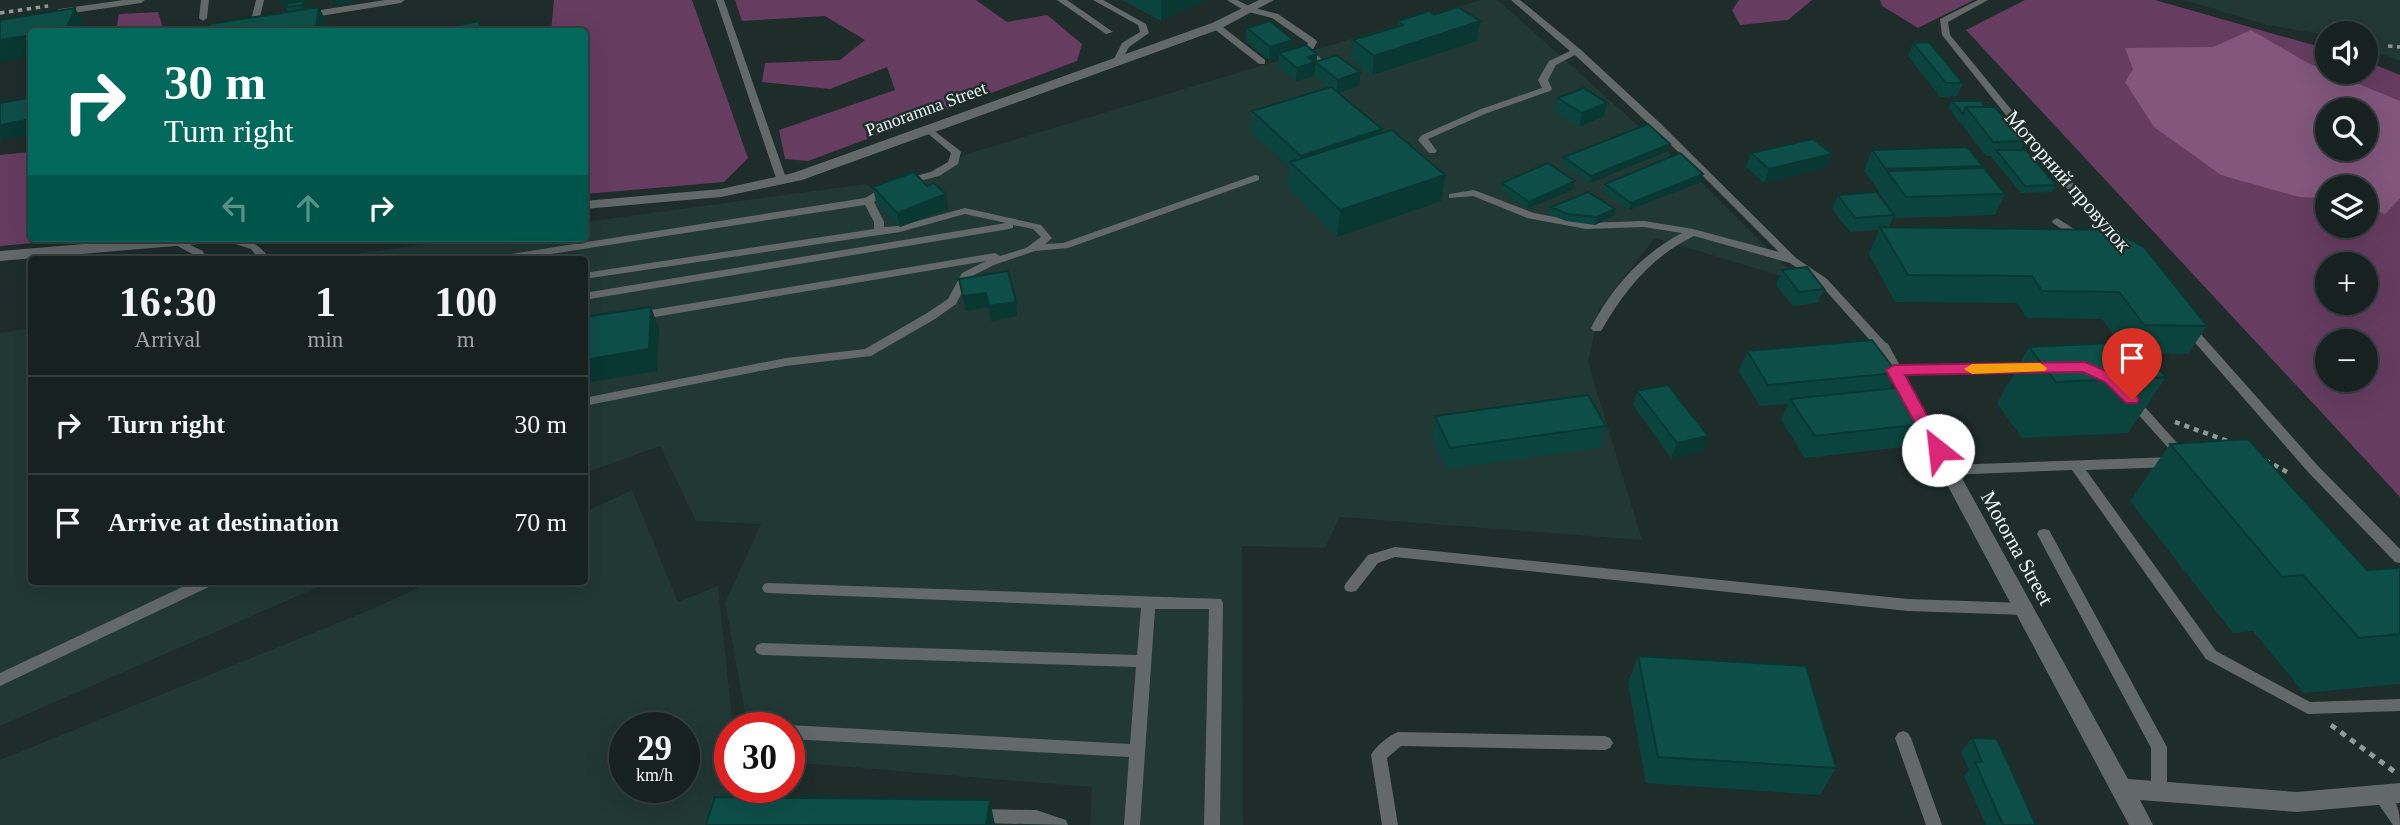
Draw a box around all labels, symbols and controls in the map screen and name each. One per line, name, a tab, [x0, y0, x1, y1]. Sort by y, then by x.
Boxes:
map controls	[2315, 21, 2378, 392]
button: sound	[2315, 21, 2378, 84]
text: 30 m	[164, 55, 266, 110]
icon: right	[49, 56, 140, 147]
street label: Panoramna Street	[863, 78, 989, 140]
button: search	[2315, 98, 2378, 161]
street label: Моторний провулок	[2000, 105, 2136, 257]
text: Turn right	[164, 113, 294, 149]
button: layers	[2315, 175, 2378, 238]
icon: left	[216, 189, 254, 227]
icon: ahead	[289, 189, 327, 227]
icon: right	[362, 189, 400, 227]
button: +	[2315, 252, 2378, 315]
text: 16:30	[119, 279, 217, 325]
text: 1	[315, 279, 336, 325]
text: 100	[434, 279, 497, 325]
text: Arrival	[135, 327, 201, 352]
text: min	[308, 327, 343, 352]
text: m	[457, 327, 475, 352]
pin	[2102, 328, 2162, 400]
button: −	[2315, 329, 2378, 392]
icon: arrive	[2113, 339, 2151, 377]
icon: right	[49, 406, 87, 444]
text: Turn right	[108, 410, 225, 439]
text: 30 m	[514, 410, 567, 439]
position arrow	[1901, 413, 1975, 487]
street label: Motorna Street	[1976, 487, 2058, 609]
icon: arrive	[49, 504, 87, 542]
text: Arrive at destination	[108, 508, 339, 537]
text: 70 m	[514, 508, 567, 537]
speed limit sign: 30	[714, 712, 805, 803]
text: 29	[637, 729, 672, 768]
text: km/h	[636, 765, 673, 785]

